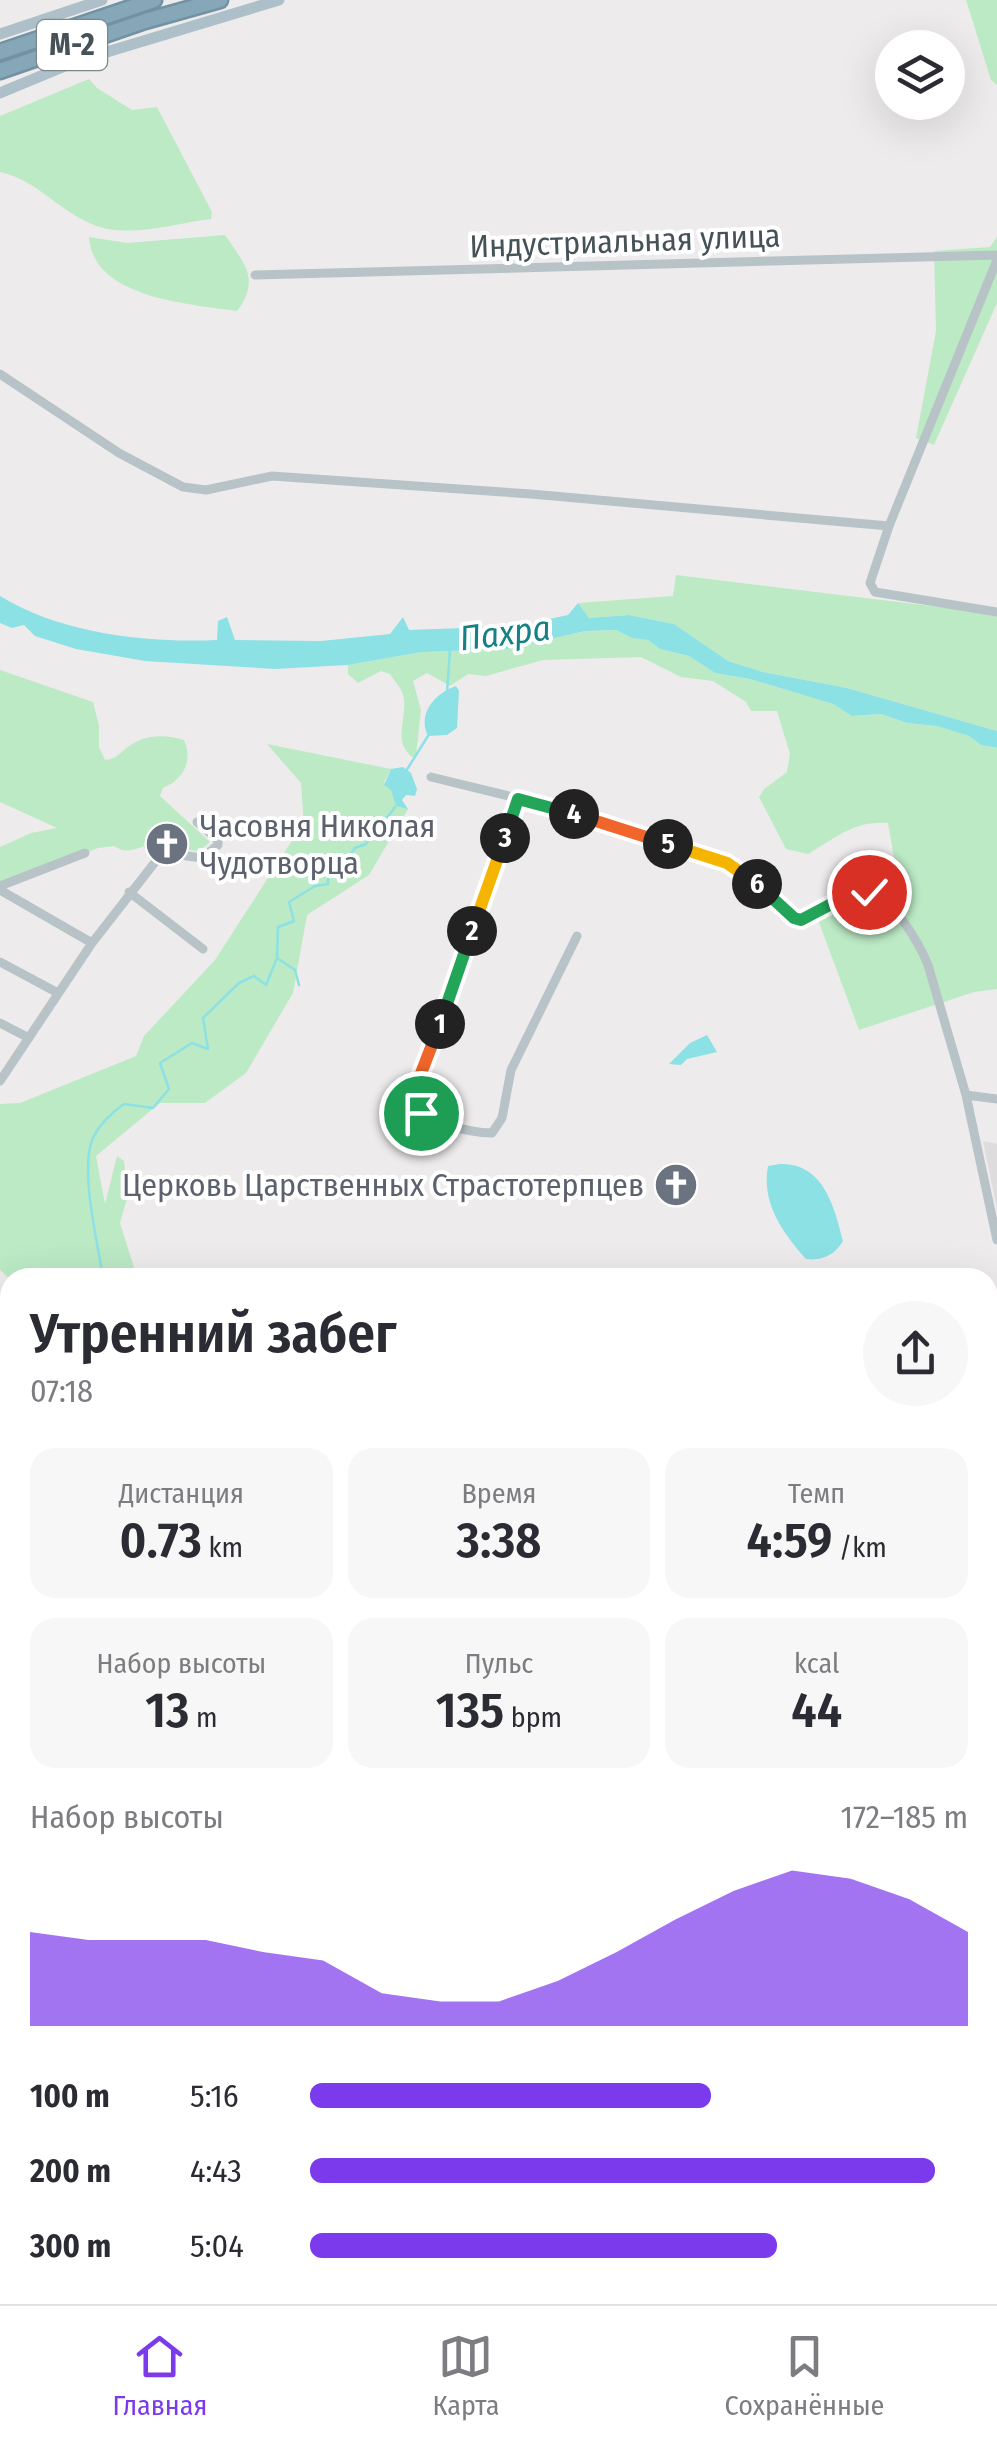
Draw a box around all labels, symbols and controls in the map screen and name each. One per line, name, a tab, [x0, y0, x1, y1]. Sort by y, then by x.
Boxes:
road number: М-2	[37, 20, 107, 70]
map controls	[875, 30, 965, 120]
button: layers	[875, 30, 965, 120]
street label: Индустриальная улица	[469, 217, 781, 265]
water label: Пахра	[457, 607, 553, 659]
pin: 4	[549, 789, 599, 839]
text: 4	[567, 797, 581, 830]
place label: Часовня Николая Чудотворца	[200, 807, 436, 882]
pin: 3	[480, 813, 530, 863]
pin: 5	[643, 819, 693, 869]
church icon: Часовня Николая Чудотворца	[144, 821, 190, 867]
text: 3	[498, 821, 512, 854]
text: 5	[661, 827, 675, 860]
pin	[827, 850, 912, 935]
pin: 6	[732, 859, 782, 909]
icon: check	[842, 865, 897, 920]
text: 6	[750, 867, 764, 900]
pin: 2	[447, 906, 497, 956]
text: 2	[466, 914, 478, 947]
pin: 1	[415, 999, 465, 1049]
text: 1	[434, 1007, 446, 1040]
pin	[379, 1071, 464, 1156]
icon: arrive	[394, 1086, 449, 1141]
church icon: Церковь Царственных Страстотерпцев	[653, 1162, 699, 1208]
place label: Церковь Царственных Страстотерпцев	[122, 1166, 644, 1204]
text: Утренний забег	[30, 1301, 396, 1367]
button: share	[863, 1301, 968, 1406]
text: 07:18	[30, 1372, 93, 1410]
text: Дистанция	[119, 1477, 244, 1510]
text: Время	[462, 1477, 536, 1510]
text: Темп	[788, 1477, 845, 1510]
text: 0.73	[119, 1510, 202, 1570]
text: 3:38	[457, 1510, 541, 1570]
text: 4:59	[747, 1510, 832, 1570]
text: km	[202, 1531, 243, 1564]
text: /km	[832, 1531, 887, 1564]
text: Набор высоты	[97, 1647, 266, 1680]
text: Пульс	[465, 1647, 533, 1680]
text: kcal	[794, 1647, 839, 1680]
text: 13	[145, 1680, 189, 1740]
text: 135	[436, 1680, 504, 1740]
text: 44	[791, 1680, 842, 1740]
text: m	[189, 1701, 217, 1734]
text: bpm	[504, 1701, 562, 1734]
text: Набор высоты	[30, 1798, 224, 1836]
text: 172–185 m	[841, 1798, 968, 1836]
text: 100 m	[30, 2077, 110, 2115]
text: 5:16	[190, 2077, 239, 2115]
text: 200 m	[30, 2152, 111, 2190]
text: 4:43	[190, 2152, 242, 2190]
text: 300 m	[30, 2227, 111, 2265]
text: 5:04	[190, 2227, 244, 2265]
tab: Главная	[113, 2329, 207, 2422]
tab: Карта	[433, 2329, 499, 2422]
tab: Сохранённые	[725, 2329, 884, 2422]

